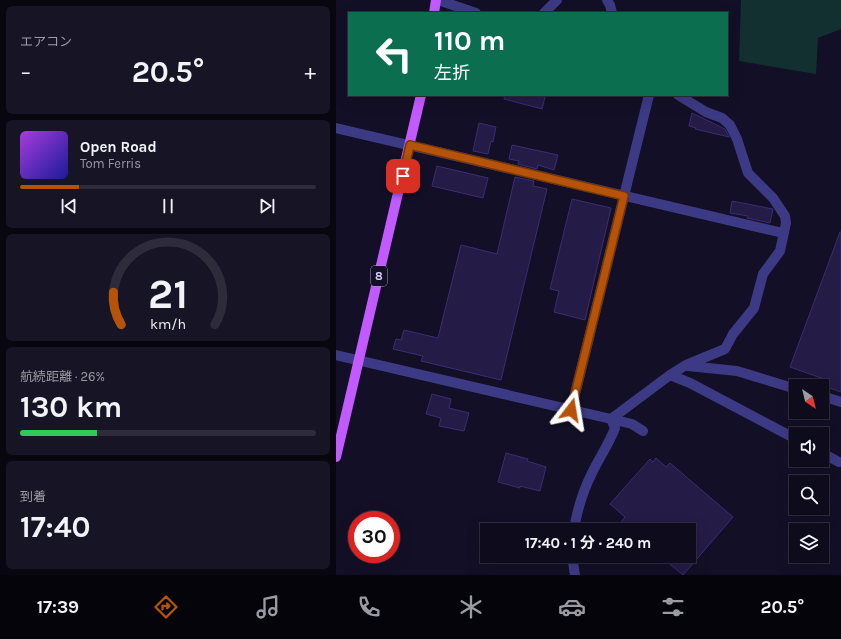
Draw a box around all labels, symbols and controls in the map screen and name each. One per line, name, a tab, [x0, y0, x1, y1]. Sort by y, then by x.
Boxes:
text: 110 m	[434, 24, 505, 57]
icon: left	[368, 28, 420, 80]
text: エアコン	[20, 34, 72, 49]
text: 20.5°	[132, 54, 204, 90]
text: −	[20, 59, 32, 85]
text: +	[304, 59, 316, 85]
text: 左折	[434, 62, 470, 84]
text: Open Road	[80, 138, 157, 156]
text: Tom Ferris	[80, 156, 141, 171]
pin	[386, 159, 420, 193]
icon: arrive	[392, 165, 414, 187]
icon: previous	[58, 195, 80, 217]
icon: pause	[157, 195, 179, 217]
icon: next	[256, 195, 278, 217]
road number: 8	[371, 266, 387, 286]
text: 21	[148, 270, 188, 318]
text: km/h	[150, 316, 186, 333]
text: 航続距離 · 26%	[20, 369, 105, 384]
north arrow	[789, 379, 829, 419]
map controls	[789, 379, 829, 563]
text: 130 km	[20, 389, 122, 425]
position arrow	[550, 389, 592, 431]
button: sound	[789, 427, 829, 467]
button: search	[789, 475, 829, 515]
text: 到着	[20, 489, 46, 504]
text: 17:40	[20, 509, 91, 545]
speed limit sign: 30	[348, 511, 400, 563]
button: layers	[789, 523, 829, 563]
text: 17:40 · 1 分 · 240 m	[525, 534, 651, 552]
icon: directions	[152, 593, 180, 621]
icon: music	[254, 593, 282, 621]
icon: phone	[355, 593, 383, 621]
icon: climate	[457, 593, 485, 621]
icon: car	[558, 593, 586, 621]
icon: filters	[659, 593, 687, 621]
text: 17:39	[37, 596, 79, 618]
text: 20.5°	[761, 596, 804, 618]

